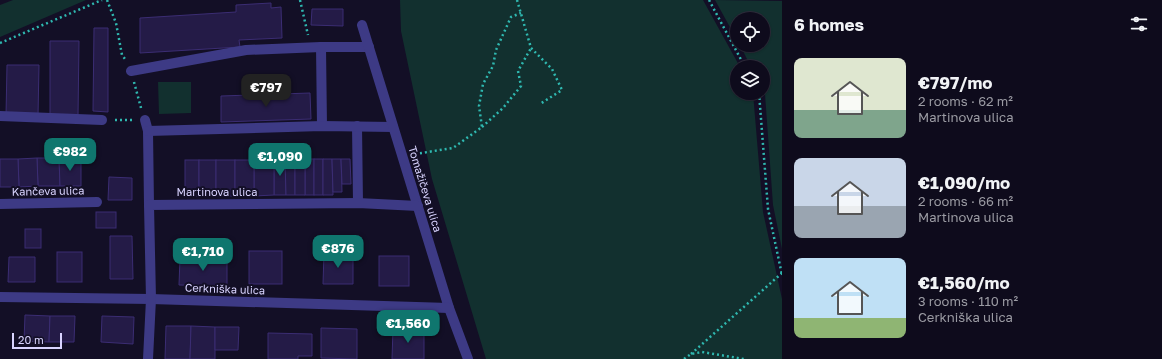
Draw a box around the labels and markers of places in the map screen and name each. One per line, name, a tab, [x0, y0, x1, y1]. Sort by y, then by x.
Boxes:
pin: €797	[242, 74, 290, 108]
pin: €982	[46, 138, 94, 172]
pin: €1,090	[247, 143, 313, 177]
pin: €876	[314, 235, 362, 269]
pin: €1,710	[170, 238, 236, 272]
pin: €1,560	[375, 310, 441, 344]

